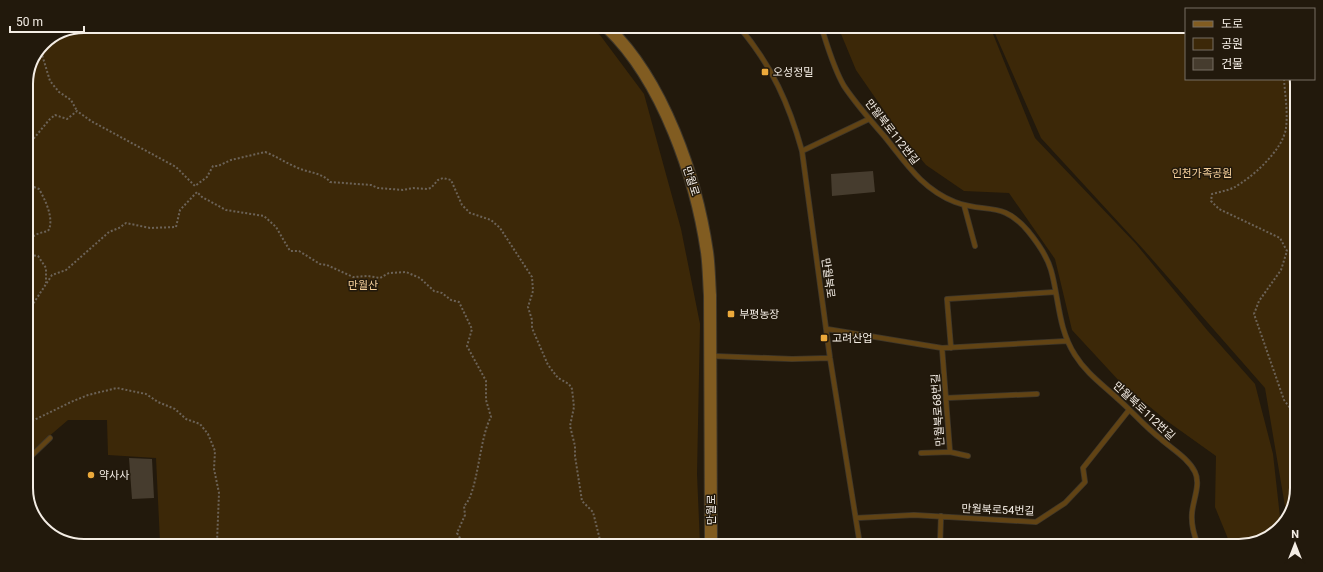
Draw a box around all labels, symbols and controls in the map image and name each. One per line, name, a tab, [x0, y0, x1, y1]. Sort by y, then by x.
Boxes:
scale bar	[10, 8, 84, 34]
legend	[1185, 8, 1315, 80]
text: 50 m	[16, 15, 43, 29]
text: 도로	[1221, 17, 1243, 31]
text: 공원	[1221, 37, 1243, 51]
text: 건물	[1221, 57, 1243, 71]
place label: 오성정밀	[773, 66, 813, 79]
marker: 오성정밀	[760, 67, 770, 77]
street label: 만월북로112번길	[862, 97, 922, 167]
street label: 만월로	[680, 165, 702, 197]
park label: 인천가족공원	[1172, 167, 1232, 180]
street label: 만월북로	[819, 257, 837, 299]
park label: 만월산	[348, 279, 378, 292]
place label: 부평농장	[739, 308, 779, 321]
marker: 부평농장	[726, 309, 736, 319]
place label: 고려산업	[832, 332, 872, 345]
marker: 고려산업	[819, 333, 829, 343]
street label: 만월북로68번길	[929, 373, 947, 447]
street label: 만월북로112번길	[1111, 379, 1177, 443]
place label: 약사사	[99, 469, 129, 482]
marker: 약사사	[86, 470, 96, 480]
street label: 만월로	[705, 495, 718, 525]
street label: 만월북로54번길	[961, 502, 1035, 518]
north arrow	[1275, 524, 1315, 564]
text: N	[1291, 528, 1299, 541]

